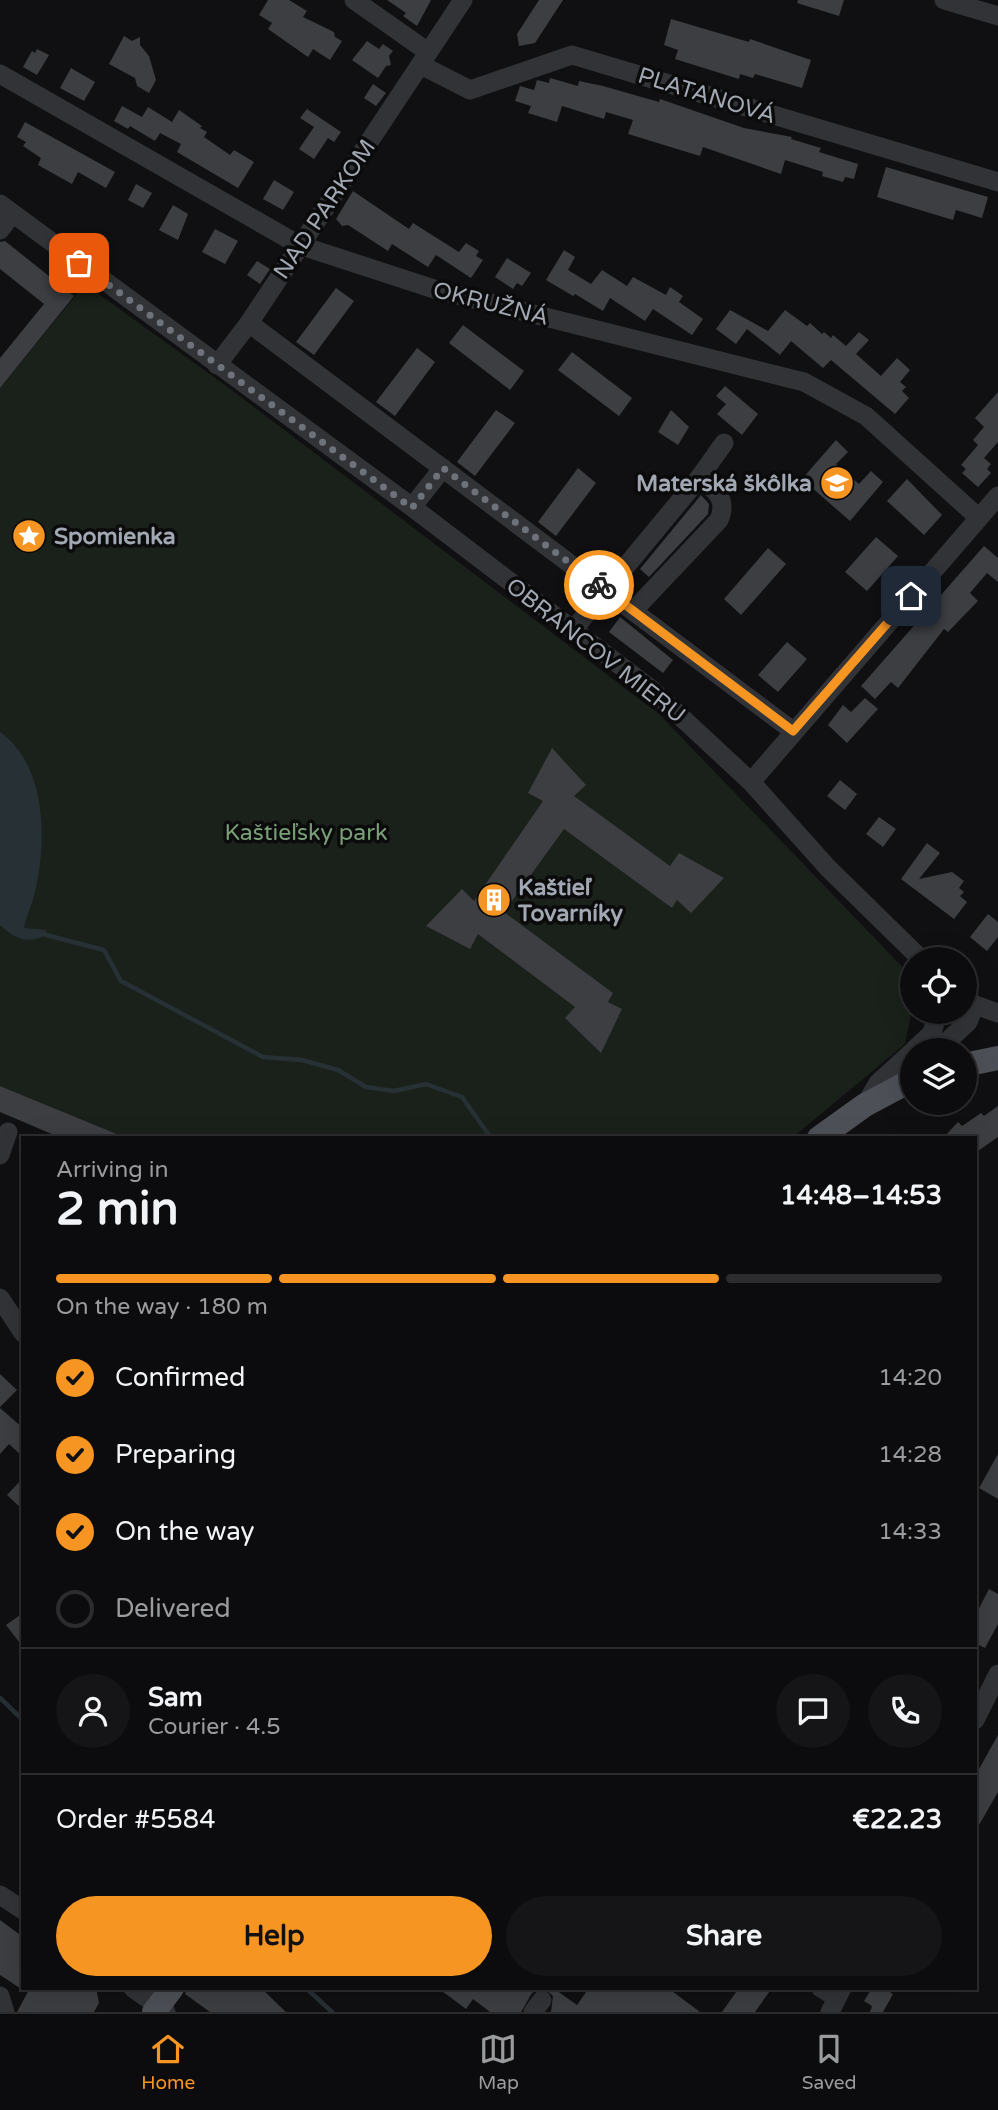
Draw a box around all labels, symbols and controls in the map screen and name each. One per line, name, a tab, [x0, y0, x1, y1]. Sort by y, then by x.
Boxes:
street label: PLATANOVÁ	[634, 62, 779, 130]
street label: NAD PARKOM	[268, 134, 382, 285]
pin	[49, 233, 109, 293]
icon: bag	[60, 244, 98, 282]
street label: OKRUŽNÁ	[430, 276, 551, 332]
school or university icon: Materská škôlka	[818, 464, 856, 502]
place label: Materská škôlka	[636, 470, 812, 498]
place icon: Spomienka	[10, 517, 48, 555]
place label: Spomienka	[54, 523, 176, 551]
courier	[564, 550, 634, 620]
icon: bike	[580, 566, 618, 604]
pin	[881, 566, 941, 626]
street label: OBRANCOV MIERU	[500, 572, 691, 729]
icon: home	[892, 577, 930, 615]
park label: Kaštieľsky park	[224, 819, 388, 847]
place label: Kaštieľ Tovarníky	[517, 874, 623, 928]
building icon: Kaštieľ Tovarníky	[475, 881, 513, 919]
map controls	[900, 947, 977, 1115]
button: locate	[900, 947, 977, 1024]
button: layers	[900, 1038, 977, 1115]
text: Arriving in	[56, 1156, 169, 1184]
text: 14:48–14:53	[780, 1180, 942, 1211]
text: 2 min	[56, 1182, 179, 1237]
text: On the way · 180 m	[56, 1293, 268, 1321]
icon: check	[56, 1359, 94, 1397]
text: Confirmed	[115, 1362, 245, 1393]
text: 14:20	[878, 1364, 942, 1392]
icon: check	[56, 1436, 94, 1474]
text: Preparing	[115, 1439, 236, 1470]
text: 14:28	[878, 1441, 942, 1469]
icon: check	[56, 1513, 94, 1551]
text: On the way	[115, 1516, 255, 1547]
text: 14:33	[878, 1518, 942, 1546]
text: Delivered	[115, 1593, 231, 1624]
button: person	[56, 1674, 130, 1748]
button: chat	[776, 1674, 850, 1748]
button: phone	[868, 1674, 942, 1748]
text: Sam	[148, 1682, 203, 1713]
text: Courier · 4.5	[148, 1713, 281, 1741]
text: Order #5584	[56, 1804, 216, 1835]
text: €22.23	[852, 1804, 942, 1835]
button: Help	[56, 1896, 492, 1976]
button: Share	[506, 1896, 942, 1976]
tab: Home	[141, 2030, 195, 2094]
tab: Map	[478, 2030, 519, 2094]
tab: Saved	[802, 2030, 857, 2094]

